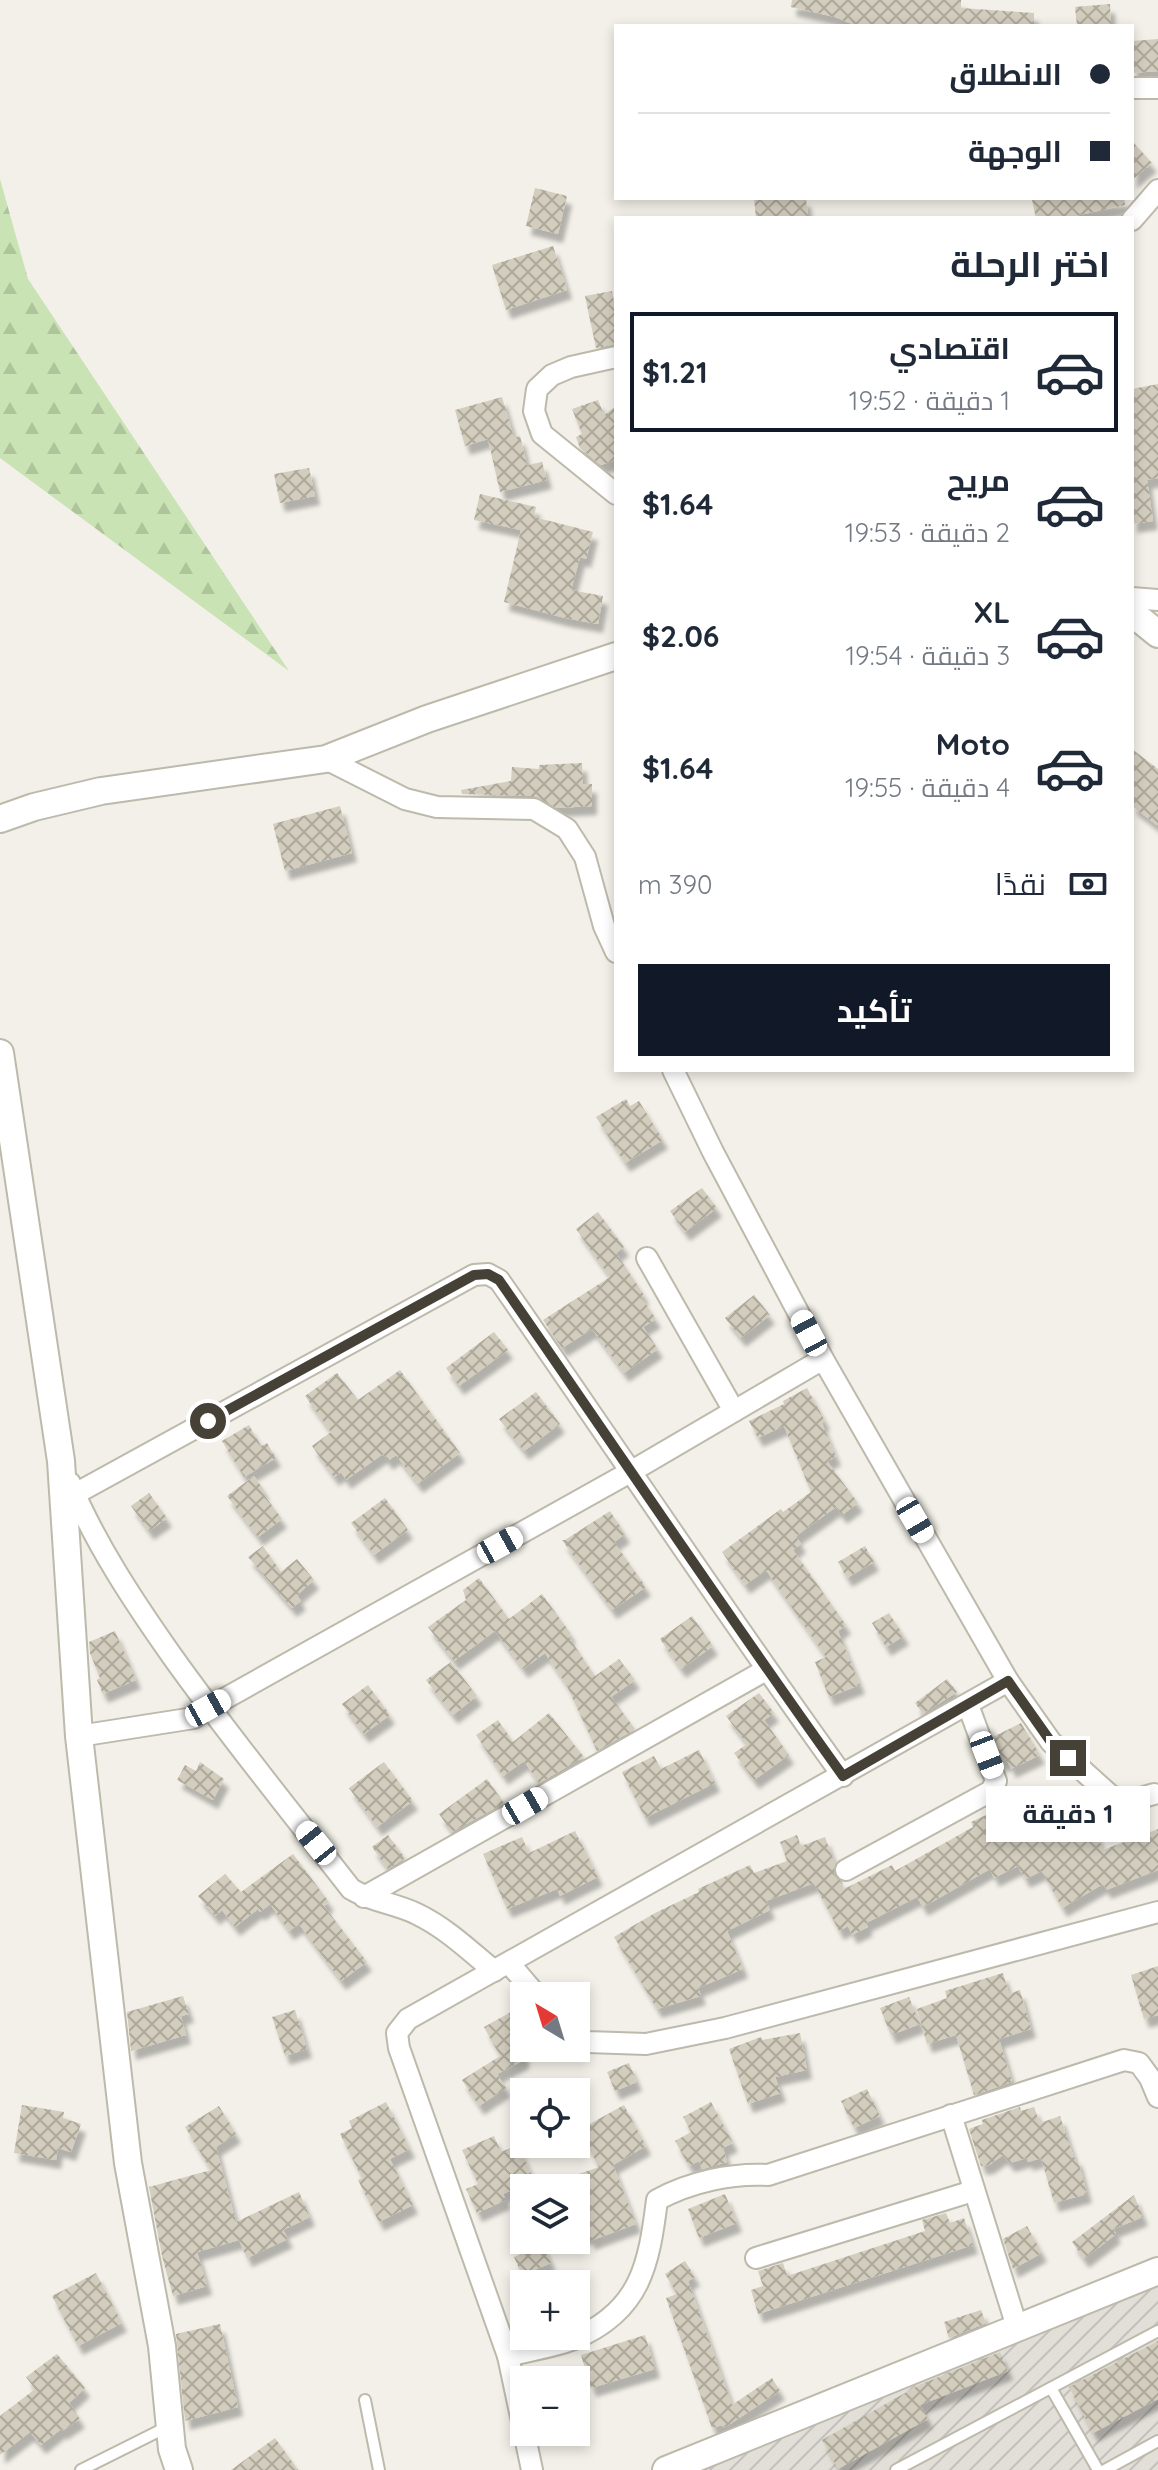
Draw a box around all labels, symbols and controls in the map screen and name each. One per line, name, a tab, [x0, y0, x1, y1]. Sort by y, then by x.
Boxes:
text: الانطلاق	[949, 55, 1062, 93]
text: الوجهة	[968, 132, 1062, 170]
text: اختر الرحلة	[950, 241, 1110, 286]
text: اقتصادي	[889, 329, 1010, 367]
icon: car	[1034, 336, 1106, 408]
text: $1.21	[642, 353, 708, 391]
text: 1 دقيقة · 19:52	[849, 384, 1010, 417]
text: مريح	[947, 461, 1010, 499]
icon: car	[1034, 468, 1106, 540]
text: $1.64	[642, 485, 713, 523]
text: 2 دقيقة · 19:53	[845, 516, 1010, 549]
text: XL	[973, 593, 1010, 631]
icon: car	[1034, 600, 1106, 672]
text: $2.06	[642, 617, 719, 655]
text: 3 دقيقة · 19:54	[846, 639, 1010, 672]
text: Moto	[936, 725, 1010, 763]
icon: car	[1034, 732, 1106, 804]
text: $1.64	[642, 749, 713, 787]
text: 4 دقيقة · 19:55	[845, 771, 1010, 804]
icon: cash	[1066, 862, 1110, 906]
text: نقدًا	[995, 865, 1046, 903]
text: 390 m	[638, 868, 712, 901]
button: تأكيد	[638, 964, 1110, 1056]
car	[787, 1306, 831, 1360]
route start	[190, 1403, 226, 1439]
car	[893, 1493, 937, 1547]
car	[473, 1523, 527, 1567]
car	[181, 1686, 235, 1730]
car	[967, 1728, 1007, 1782]
route end	[1050, 1740, 1086, 1776]
car	[498, 1784, 552, 1828]
callout: 1 دقيقة	[986, 1786, 1150, 1842]
text: 1 دقيقة	[1023, 1797, 1113, 1830]
car	[292, 1817, 340, 1869]
north arrow	[510, 1982, 590, 2062]
map controls	[510, 1982, 590, 2446]
button: locate	[510, 2078, 590, 2158]
button: layers	[510, 2174, 590, 2254]
button: +	[510, 2270, 590, 2350]
button: −	[510, 2366, 590, 2446]

